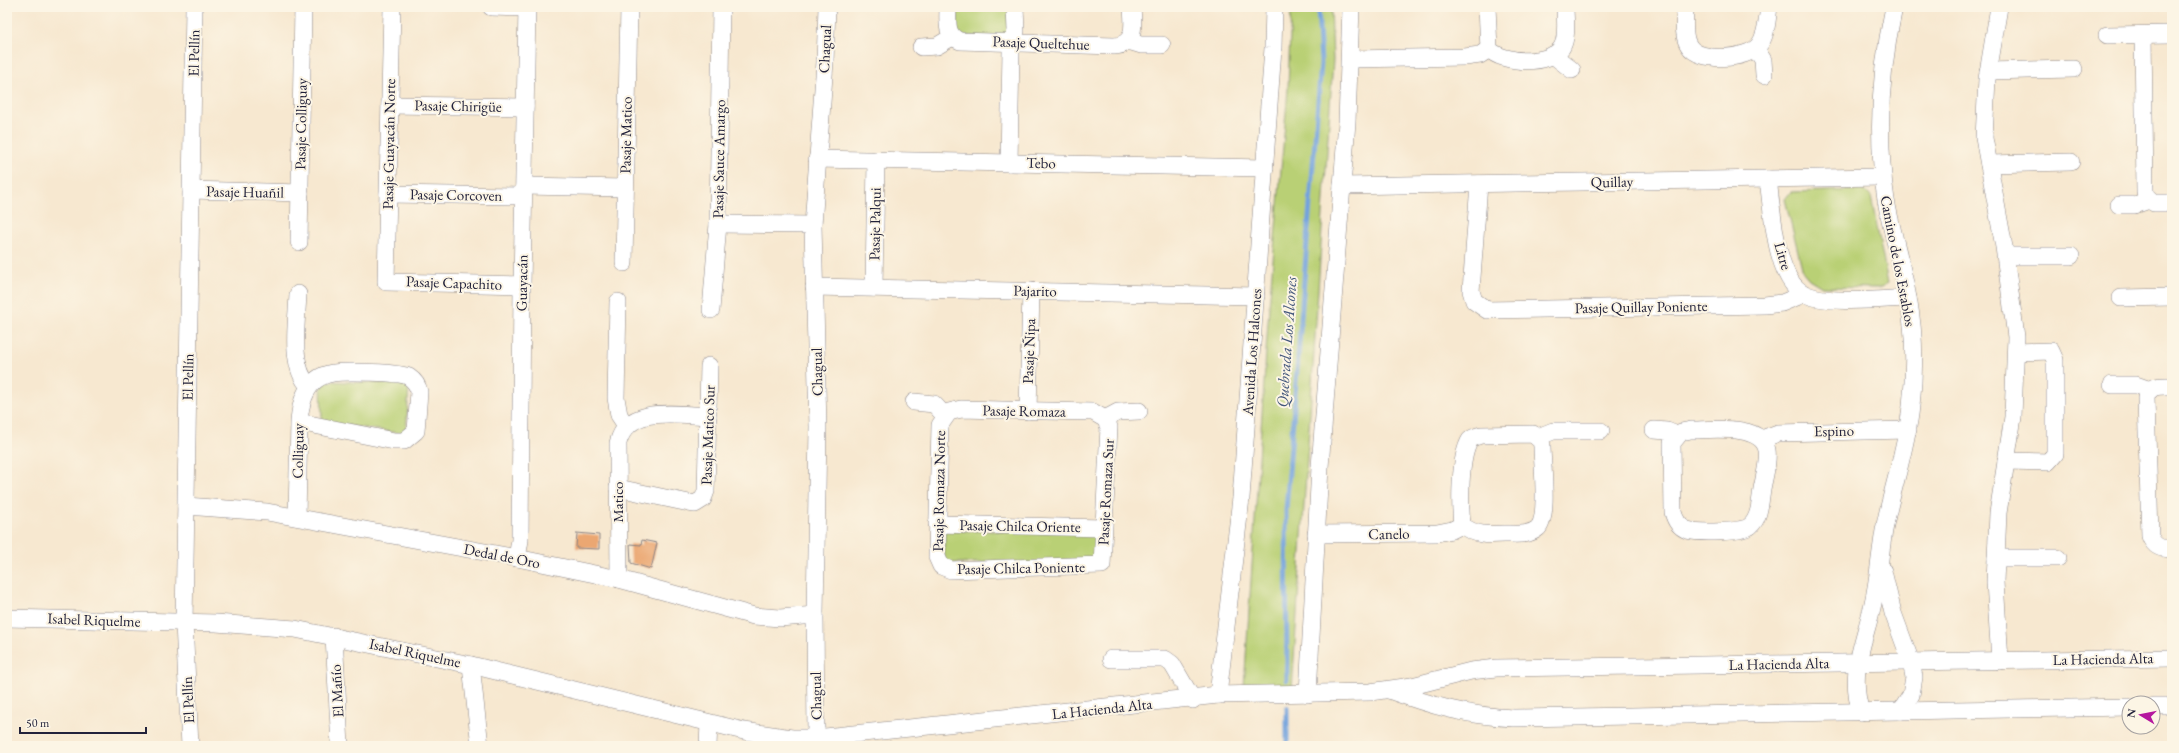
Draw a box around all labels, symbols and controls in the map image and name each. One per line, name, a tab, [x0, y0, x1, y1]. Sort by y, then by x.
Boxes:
street label: Chagual	[814, 24, 835, 74]
street label: El Pellín	[184, 29, 203, 77]
street label: Pasaje Queltehue	[992, 31, 1090, 54]
street label: Pasaje Colliguay	[290, 77, 311, 170]
street label: Pasaje Guayacán Norte	[378, 78, 399, 210]
street label: Pasaje Chirigüe	[414, 95, 502, 116]
street label: Pasaje Matico	[615, 96, 636, 174]
street label: Pasaje Sauce Amargo	[708, 99, 729, 219]
street label: Tebo	[1026, 153, 1056, 172]
street label: Quillay	[1591, 172, 1634, 191]
street label: Pasaje Huañil	[206, 181, 284, 202]
street label: Pasaje Corcoven	[410, 184, 502, 205]
street label: Pasaje Palqui	[864, 187, 885, 261]
street label: Camino de los Establos	[1876, 194, 1921, 328]
street label: Litre	[1770, 240, 1797, 272]
street label: Guayacán	[512, 254, 531, 312]
street label: Pasaje Capachito	[406, 271, 502, 294]
water label: Quebrada Los Alcones	[1271, 275, 1302, 408]
street label: Pajarito	[1013, 281, 1057, 300]
street label: Avenida Los Halcones	[1238, 288, 1265, 417]
street label: Pasaje Quillay Poniente	[1574, 296, 1708, 317]
street label: Pasaje Ñipa	[1018, 318, 1039, 384]
street label: Chagual	[807, 347, 826, 396]
street label: El Pellín	[178, 353, 197, 401]
street label: Pasaje Matico Sur	[696, 385, 719, 485]
street label: Pasaje Romaza	[982, 400, 1066, 421]
street label: Espino	[1814, 421, 1854, 440]
street label: Colliguay	[288, 423, 307, 479]
street label: Pasaje Romaza Norte	[928, 430, 949, 552]
street label: Pasaje Romaza Sur	[1093, 438, 1118, 546]
street label: Matico	[608, 482, 627, 522]
street label: Pasaje Chilca Oriente	[959, 515, 1081, 536]
street label: Canelo	[1368, 524, 1410, 543]
street label: Dedal de Oro	[462, 539, 542, 572]
street label: Pasaje Chilca Poniente	[957, 557, 1085, 578]
street label: Isabel Riquelme	[47, 608, 141, 631]
street label: Isabel Riquelme	[368, 634, 463, 672]
street label: La Hacienda Alta	[2052, 648, 2154, 669]
street label: La Hacienda Alta	[1728, 653, 1830, 674]
street label: El Mañío	[326, 664, 347, 718]
street label: Chagual	[806, 671, 825, 720]
street label: El Pellín	[177, 676, 198, 724]
street label: La Hacienda Alta	[1051, 694, 1153, 723]
north arrow	[2121, 695, 2161, 735]
text: N	[2123, 708, 2139, 719]
scale bar	[20, 709, 146, 735]
text: 50 m	[26, 715, 50, 731]

